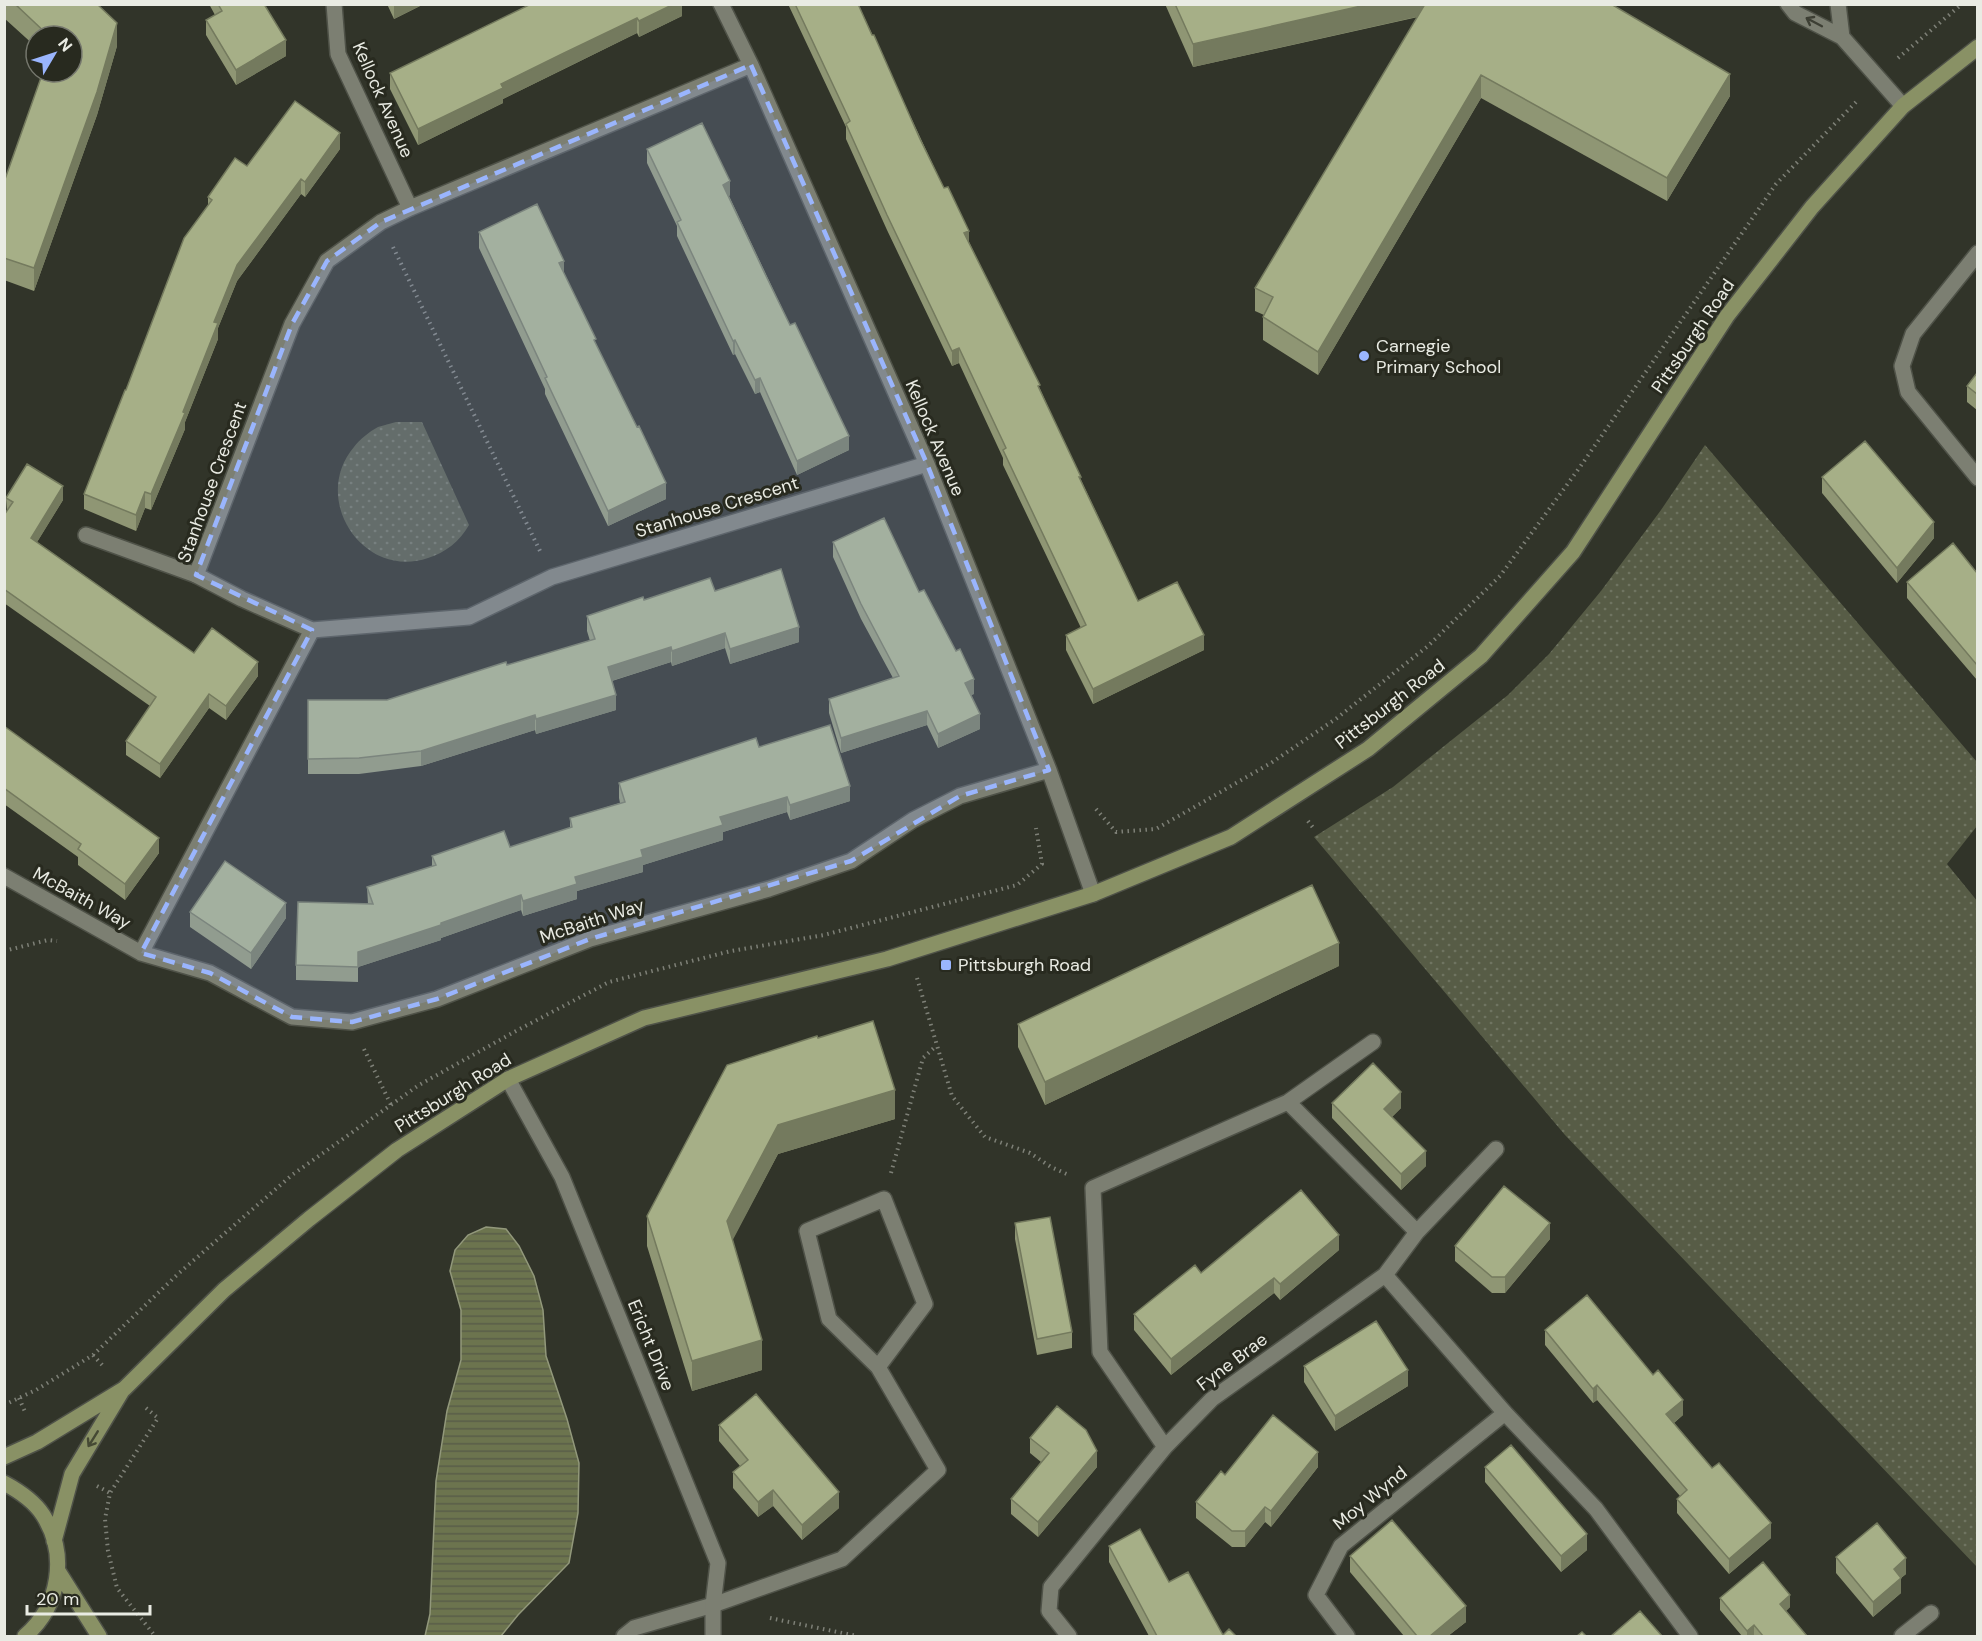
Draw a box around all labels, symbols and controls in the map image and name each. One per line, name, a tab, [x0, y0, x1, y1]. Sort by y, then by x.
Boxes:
one-way arrow	[1805, 16, 1823, 27]
north arrow	[24, 24, 84, 84]
text: N	[53, 34, 77, 56]
street label: Kellock Avenue	[347, 38, 419, 162]
street label: Pittsburgh Road	[1646, 274, 1740, 398]
place label: Carnegie Primary School	[1376, 334, 1501, 379]
marker: Carnegie Primary School	[1357, 349, 1371, 363]
street label: Kellock Avenue	[900, 376, 970, 500]
street label: Stanhouse Crescent	[172, 398, 252, 566]
street label: Stanhouse Crescent	[632, 471, 802, 543]
street label: Pittsburgh Road	[1330, 654, 1450, 754]
street label: McBaith Way	[29, 861, 135, 935]
street label: McBaith Way	[537, 893, 647, 949]
place label: Pittsburgh Road	[958, 953, 1091, 977]
marker: Pittsburgh Road	[939, 958, 953, 972]
street label: Pittsburgh Road	[390, 1048, 516, 1138]
street label: Ericht Drive	[622, 1296, 680, 1394]
street label: Fyne Brae	[1192, 1328, 1272, 1396]
one-way arrow	[87, 1430, 100, 1447]
street label: Moy Wynd	[1328, 1461, 1412, 1535]
scale bar	[27, 1578, 150, 1616]
text: 20 m	[36, 1587, 79, 1611]

